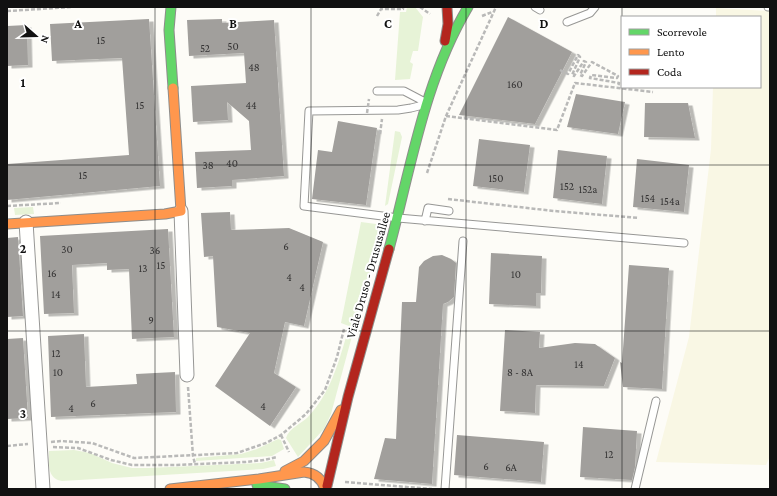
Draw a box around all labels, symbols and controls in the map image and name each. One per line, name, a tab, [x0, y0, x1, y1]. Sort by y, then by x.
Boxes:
north arrow	[16, 16, 56, 56]
text: A	[73, 16, 82, 31]
text: B	[229, 16, 237, 31]
text: C	[384, 16, 392, 31]
text: D	[540, 16, 549, 31]
legend	[621, 16, 761, 88]
text: Scorrevole	[657, 25, 707, 39]
text: N	[38, 34, 52, 45]
house number: 15	[97, 34, 105, 46]
house number: 50	[227, 40, 239, 52]
house number: 52	[200, 42, 210, 54]
text: Lento	[657, 45, 685, 59]
house number: 48	[248, 61, 260, 73]
text: Coda	[657, 65, 682, 79]
text: 1	[21, 75, 26, 90]
house number: 160	[507, 78, 523, 90]
house number: 15	[136, 99, 144, 111]
house number: 44	[245, 99, 257, 111]
house number: 40	[226, 157, 238, 169]
house number: 38	[202, 159, 214, 171]
house number: 15	[79, 169, 87, 181]
house number: 150	[488, 172, 504, 184]
house number: 152	[560, 180, 574, 192]
house number: 152a	[579, 183, 597, 195]
house number: 154	[641, 192, 656, 204]
house number: 154a	[660, 195, 680, 207]
street label: Viale Druso - Drususallee	[343, 210, 393, 340]
house number: 6	[283, 240, 289, 252]
text: 2	[20, 241, 27, 256]
house number: 30	[61, 243, 73, 255]
house number: 36	[150, 244, 160, 256]
house number: 15	[157, 259, 165, 271]
house number: 13	[139, 262, 147, 274]
house number: 16	[47, 267, 57, 279]
house number: 10	[511, 268, 521, 280]
house number: 4	[286, 271, 292, 283]
house number: 4	[299, 281, 305, 293]
house number: 14	[51, 288, 61, 300]
house number: 9	[148, 314, 154, 326]
house number: 12	[52, 347, 60, 359]
house number: 14	[574, 358, 584, 370]
house number: 10	[53, 366, 63, 378]
house number: 8 - 8A	[507, 366, 534, 378]
house number: 6	[90, 397, 96, 409]
house number: 4	[260, 400, 266, 412]
house number: 4	[68, 402, 74, 414]
text: 3	[20, 406, 26, 421]
house number: 12	[605, 448, 613, 460]
house number: 6	[483, 460, 489, 472]
house number: 6A	[505, 461, 518, 473]

